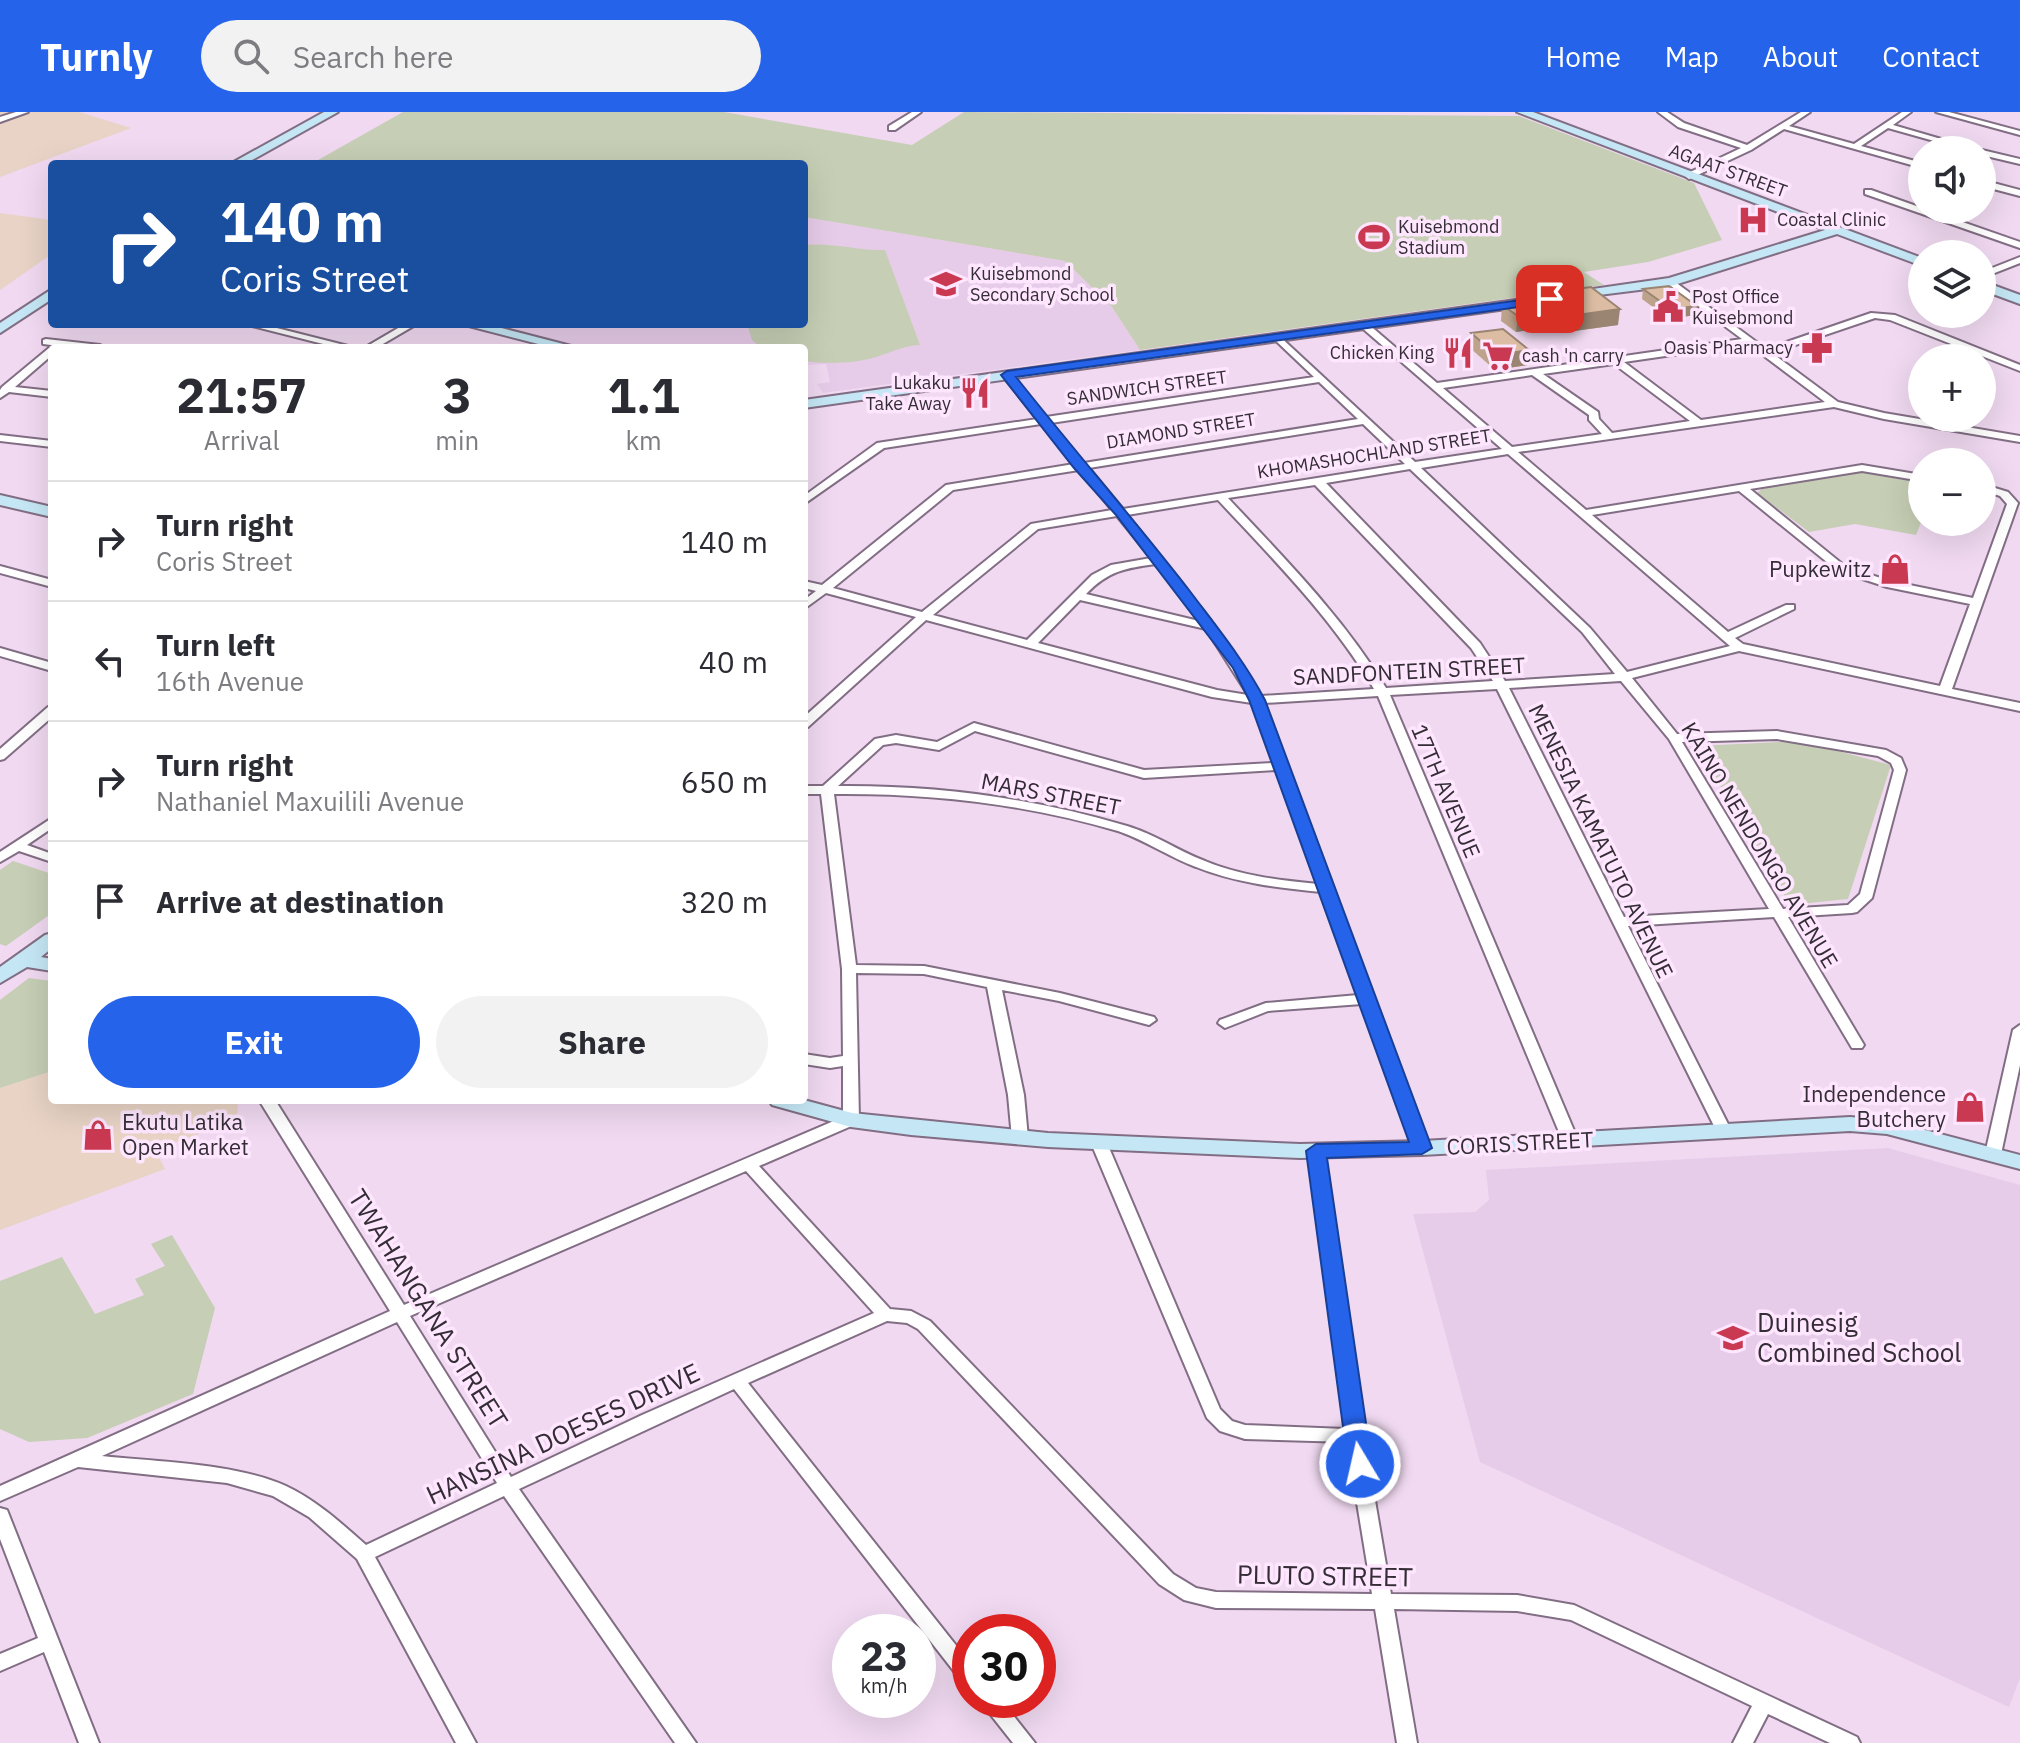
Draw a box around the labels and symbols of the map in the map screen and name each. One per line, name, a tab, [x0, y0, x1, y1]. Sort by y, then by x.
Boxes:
street label: AGAAT STREET	[1666, 139, 1790, 203]
hospital icon: Coastal Clinic	[1736, 203, 1770, 237]
place label: Coastal Clinic	[1777, 208, 1886, 231]
place label: Kuisebmond Stadium	[1398, 215, 1500, 259]
sports icon: Kuisebmond Stadium	[1357, 220, 1391, 254]
place label: Kuisebmond Secondary School	[970, 262, 1115, 306]
pin	[1516, 265, 1584, 333]
school or university icon: Kuisebmond Secondary School	[929, 267, 963, 301]
place label: Post Office Kuisebmond	[1692, 285, 1794, 329]
public building icon: Post Office Kuisebmond	[1651, 290, 1685, 324]
pharmacy icon: Oasis Pharmacy	[1800, 331, 1834, 365]
restaurant icon: Chicken King	[1441, 336, 1475, 370]
place label: Oasis Pharmacy	[1664, 336, 1793, 359]
supermarket icon: cash 'n carry	[1481, 339, 1515, 373]
place label: Chicken King	[1330, 341, 1434, 364]
place label: cash 'n carry	[1522, 344, 1624, 367]
street label: SANDWICH STREET	[1065, 365, 1229, 410]
place label: Lukaku Take Away	[866, 371, 951, 415]
restaurant icon: Lukaku Take Away	[958, 376, 992, 410]
street label: DIAMOND STREET	[1105, 407, 1257, 454]
street label: KHOMASHOCHLAND STREET	[1256, 424, 1492, 483]
shop icon: Pupkewitz	[1878, 552, 1912, 586]
place label: Pupkewitz	[1769, 554, 1871, 583]
street label: SANDFONTEIN STREET	[1292, 650, 1526, 691]
street label: MENESIA KAMATUTO AVENUE	[1522, 699, 1681, 983]
street label: KAINO NENDONGO AVENUE	[1675, 717, 1845, 973]
street label: 17TH AVENUE	[1405, 720, 1488, 862]
street label: MARS STREET	[979, 766, 1124, 821]
place label: Independence Butchery	[1802, 1079, 1946, 1133]
shop icon: Independence Butchery	[1953, 1090, 1987, 1124]
place label: Ekutu Latika Open Market	[122, 1107, 249, 1161]
shop icon: Ekutu Latika Open Market	[81, 1118, 115, 1152]
street label: CORIS STREET	[1446, 1124, 1595, 1161]
street label: TWAHANGANA STREET	[341, 1183, 516, 1435]
place label: Duinesig Combined School	[1757, 1305, 1961, 1369]
school or university icon: Duinesig Combined School	[1716, 1321, 1750, 1355]
street label: HANSINA DOESES DRIVE	[420, 1355, 705, 1511]
position arrow	[1318, 1422, 1402, 1506]
street label: PLUTO STREET	[1237, 1556, 1413, 1594]
speed limit sign: 30	[952, 1614, 1056, 1718]

